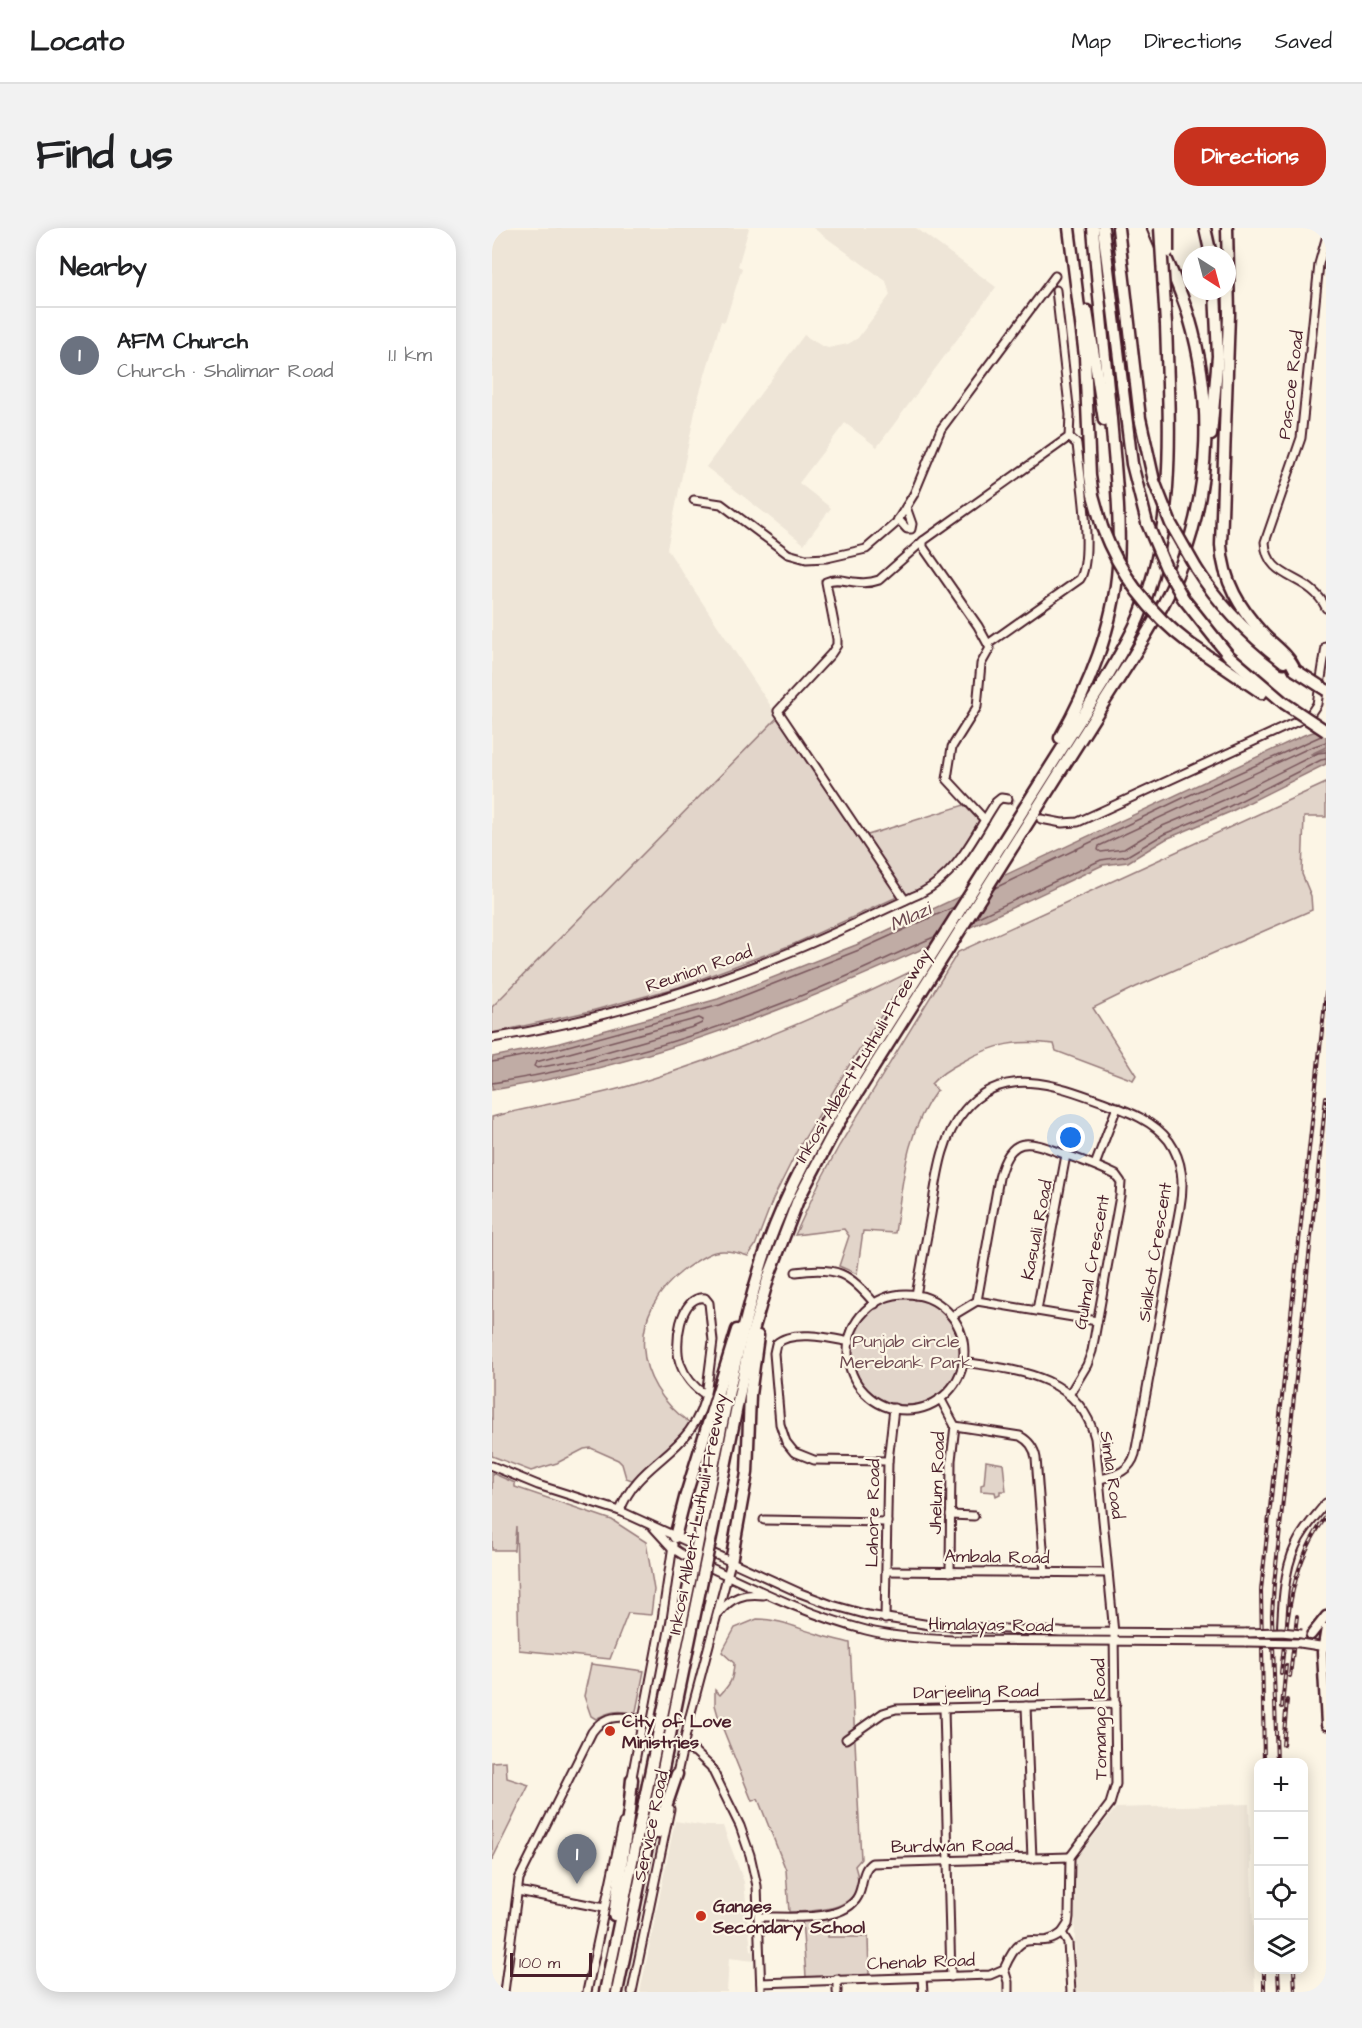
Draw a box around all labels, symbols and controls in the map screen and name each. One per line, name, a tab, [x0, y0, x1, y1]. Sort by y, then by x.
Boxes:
text: Locato	[30, 22, 124, 61]
text: Map	[1071, 27, 1111, 56]
text: Directions	[1144, 27, 1242, 56]
text: Saved	[1275, 27, 1332, 56]
text: Find us	[36, 127, 173, 185]
button: Directions	[1174, 127, 1326, 186]
north arrow	[1182, 246, 1236, 300]
text: Nearby	[60, 249, 147, 285]
text: AFM Church	[117, 326, 248, 357]
street label: Pascoe Road	[1272, 329, 1310, 441]
text: 1	[78, 341, 81, 369]
text: 1.1 km	[388, 341, 432, 369]
text: Church · Shalimar Road	[117, 357, 333, 385]
water label: Mlazi	[885, 894, 938, 939]
street label: Reunion Road	[642, 939, 756, 999]
street label: Inkosi Albert Luthuli Freeway	[789, 944, 938, 1168]
your location	[1056, 1123, 1085, 1152]
street label: Kasuali Road	[1015, 1178, 1059, 1282]
street label: Sialkot Crescent	[1132, 1180, 1178, 1323]
street label: Gulmal Crescent	[1068, 1192, 1116, 1331]
park label: Punjab circle Merebank Park	[840, 1329, 972, 1375]
street label: Inkosi Albert Luthuli Freeway	[662, 1391, 735, 1637]
street label: Simla Road	[1093, 1429, 1131, 1521]
street label: Jhelum Road	[923, 1431, 951, 1535]
street label: Lahore Road	[860, 1458, 886, 1568]
street label: Ambala Road	[944, 1544, 1050, 1570]
street label: Himalayas Road	[928, 1611, 1054, 1640]
street label: Tomango Road	[1086, 1658, 1115, 1780]
street label: Darjeeling Road	[913, 1678, 1039, 1707]
place label: City of Love Ministries	[622, 1709, 732, 1755]
marker: City of Love Ministries	[603, 1724, 617, 1738]
map controls	[1254, 1758, 1308, 1974]
button: +	[1254, 1758, 1308, 1812]
street label: Service Road	[627, 1768, 675, 1884]
button: −	[1254, 1812, 1308, 1866]
street label: Burdwan Road	[891, 1832, 1013, 1860]
pin: 1	[558, 1834, 596, 1884]
button: locate	[1254, 1866, 1308, 1920]
place label: Ganges Secondary School	[712, 1894, 865, 1941]
marker: Ganges Secondary School	[694, 1909, 708, 1923]
button: layers	[1254, 1920, 1308, 1974]
street label: Chenab Road	[866, 1948, 976, 1976]
scale bar	[510, 1950, 592, 1978]
text: 100 m	[519, 1952, 560, 1974]

